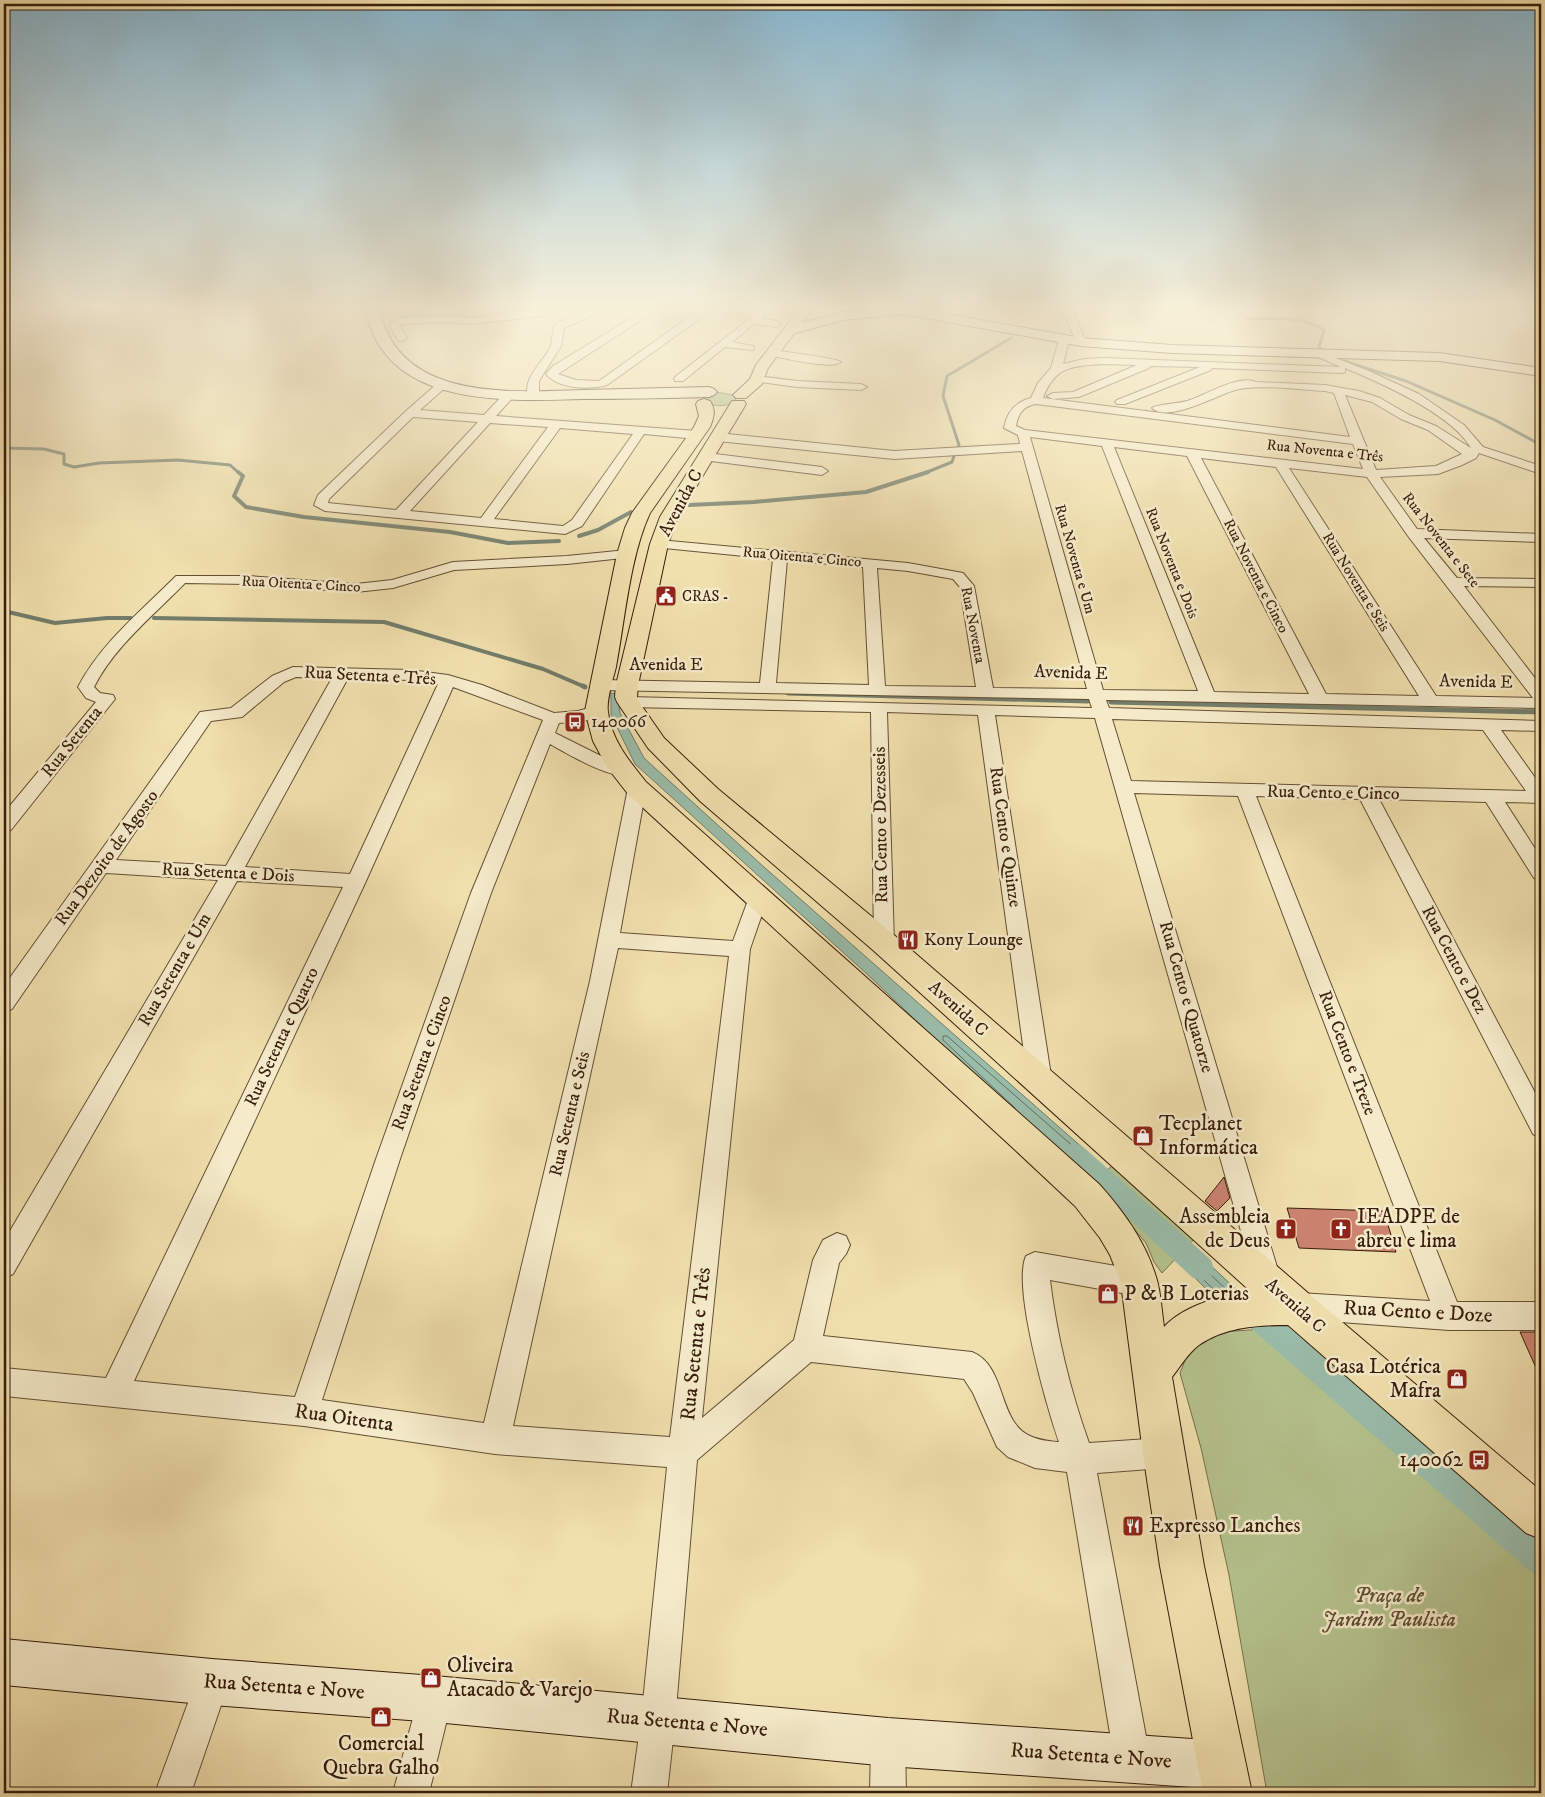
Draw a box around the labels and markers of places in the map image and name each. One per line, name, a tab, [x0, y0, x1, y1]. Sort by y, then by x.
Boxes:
public building icon: CRAS -	[654, 584, 678, 608]
place label: CRAS -	[682, 587, 729, 606]
bus stop icon: 140066	[563, 710, 587, 734]
place label: 140066	[591, 711, 647, 733]
restaurant icon: Kony Lounge	[896, 928, 920, 952]
place label: Kony Lounge	[924, 929, 1023, 951]
place label: Tecplanet Informática	[1159, 1111, 1258, 1161]
shop icon: Tecplanet Informática	[1131, 1124, 1155, 1148]
place label: Assembleia de Deus	[1179, 1204, 1270, 1254]
place label: IEADPE de abreu e lima	[1357, 1204, 1460, 1254]
church icon: Assembleia de Deus	[1274, 1217, 1298, 1241]
church icon: IEADPE de abreu e lima	[1329, 1217, 1353, 1241]
place label: P & B Loterias	[1124, 1281, 1249, 1307]
shop icon: P & B Loterias	[1096, 1282, 1120, 1306]
place label: Casa Lotérica Mafra	[1326, 1354, 1441, 1404]
shop icon: Casa Lotérica Mafra	[1445, 1367, 1469, 1391]
place label: 140062	[1399, 1447, 1464, 1473]
bus stop icon: 140062	[1467, 1448, 1491, 1472]
place label: Expresso Lanches	[1149, 1513, 1301, 1539]
restaurant icon: Expresso Lanches	[1121, 1514, 1145, 1538]
place label: Oliveira Atacado & Varejo	[447, 1653, 593, 1703]
shop icon: Oliveira Atacado & Varejo	[419, 1666, 443, 1690]
shop icon: Comercial Quebra Galho	[369, 1705, 393, 1729]
place label: Comercial Quebra Galho	[323, 1731, 439, 1781]

